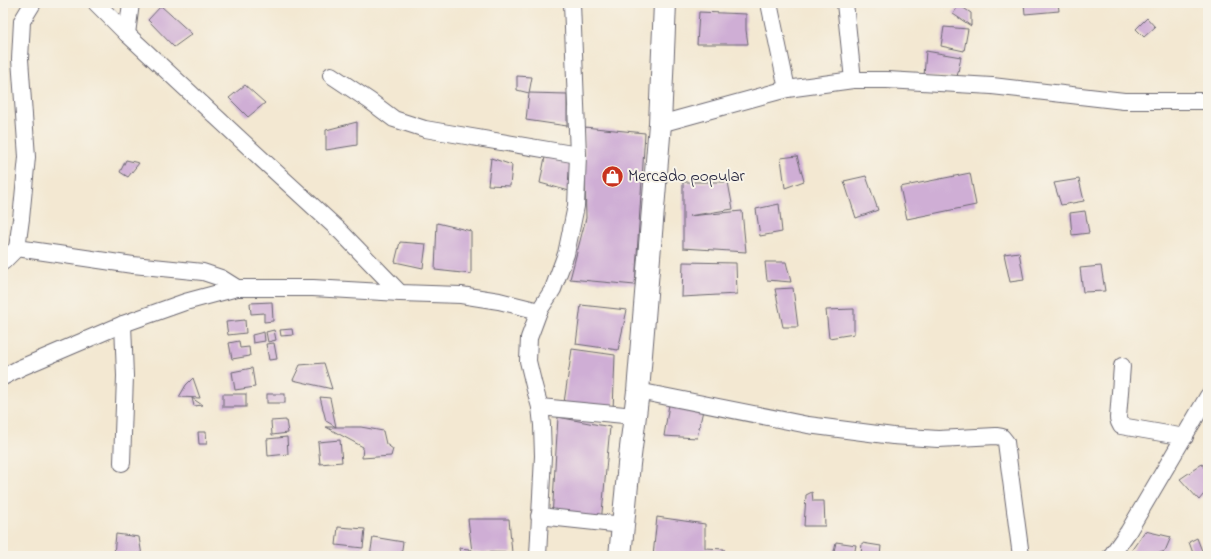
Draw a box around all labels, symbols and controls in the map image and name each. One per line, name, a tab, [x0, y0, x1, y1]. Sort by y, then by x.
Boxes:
shop icon: Mercado popular	[600, 163, 626, 189]
place label: Mercado popular	[628, 164, 746, 189]

